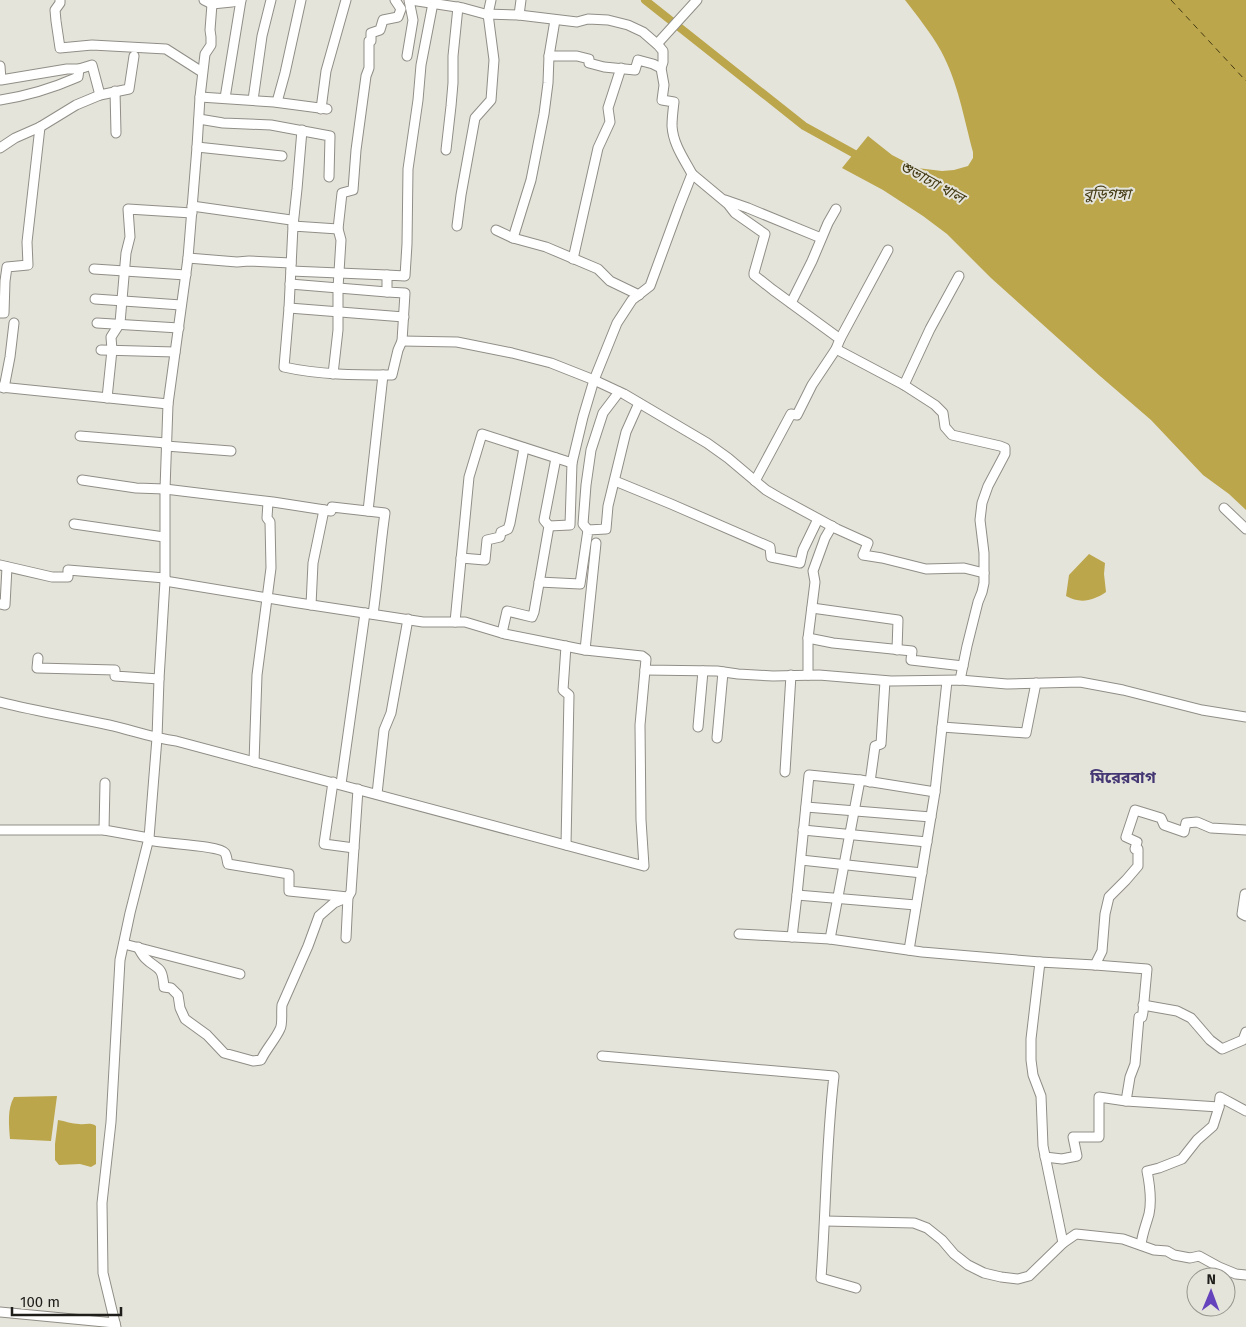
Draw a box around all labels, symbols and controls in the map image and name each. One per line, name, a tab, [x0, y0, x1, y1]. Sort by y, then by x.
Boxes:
water label: শুভাঢ্যা খাল	[897, 157, 970, 209]
water label: বুড়িগঙ্গা	[1083, 185, 1134, 203]
district label: মিরেরবাগ	[1089, 768, 1157, 787]
north arrow	[1186, 1267, 1236, 1317]
text: N	[1206, 1271, 1216, 1288]
scale bar	[12, 1284, 121, 1316]
text: 100 m	[20, 1293, 60, 1311]

